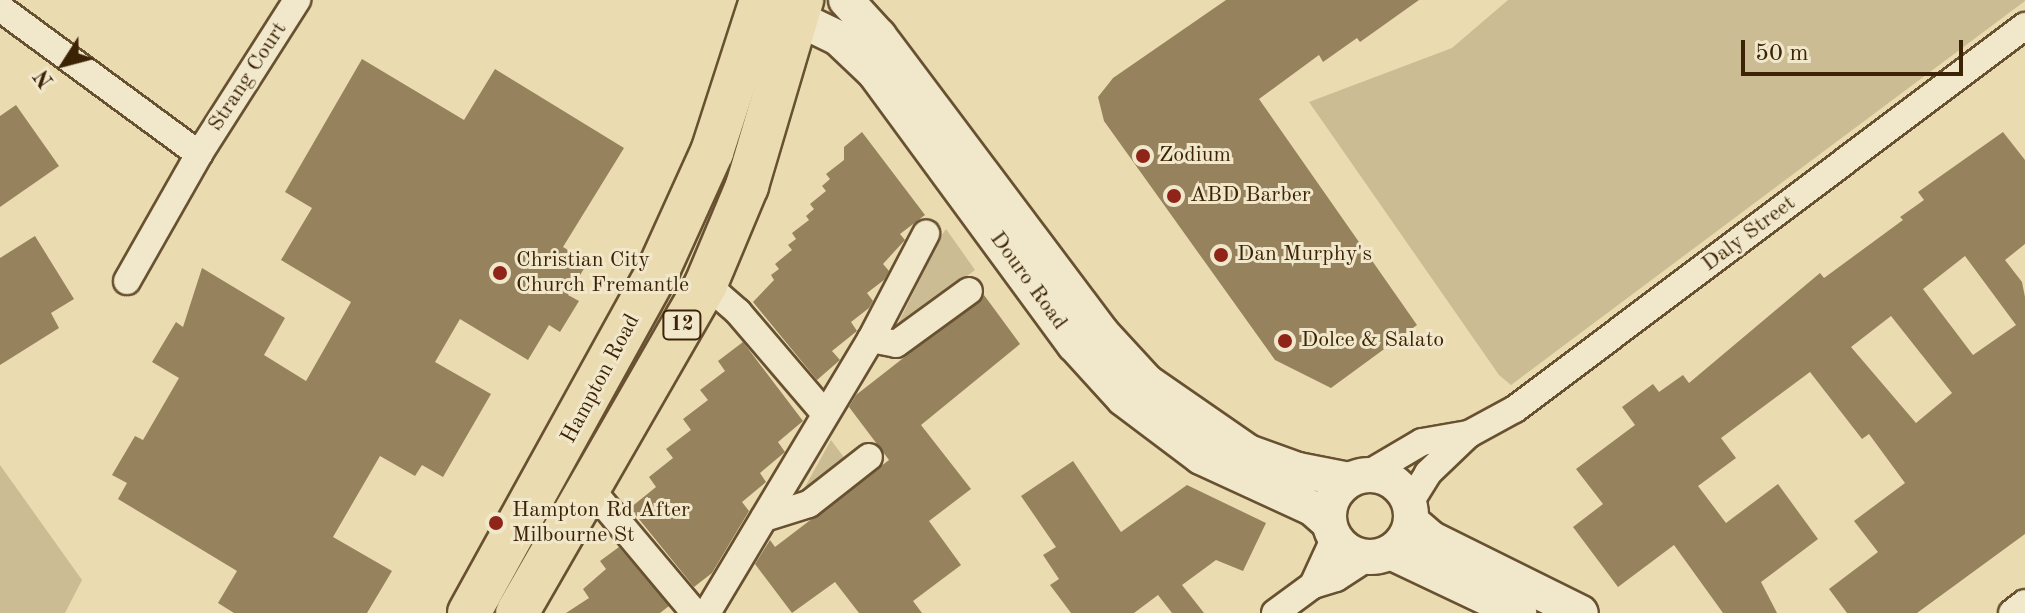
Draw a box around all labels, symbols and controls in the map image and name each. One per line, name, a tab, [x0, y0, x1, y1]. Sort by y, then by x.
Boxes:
street label: Strang Court	[203, 17, 293, 137]
north arrow	[24, 24, 104, 104]
scale bar	[1745, 24, 1967, 74]
text: 50 m	[1755, 42, 1809, 66]
text: N	[31, 65, 58, 91]
place label: Zodium	[1159, 143, 1231, 169]
marker: Zodium	[1134, 147, 1152, 165]
place label: ABD Barber	[1190, 183, 1311, 209]
marker: ABD Barber	[1165, 187, 1183, 205]
street label: Daly Street	[1697, 190, 1801, 278]
street label: Douro Road	[984, 227, 1072, 335]
place label: Dan Murphy's	[1237, 242, 1372, 268]
marker: Dan Murphy's	[1212, 246, 1230, 264]
place label: Christian City Church Fremantle	[516, 247, 689, 298]
marker: Christian City Church Fremantle	[491, 264, 509, 282]
road number: 12	[662, 309, 702, 341]
street label: Hampton Road	[556, 310, 646, 448]
place label: Dolce & Salato	[1301, 328, 1444, 354]
marker: Dolce & Salato	[1276, 332, 1294, 350]
place label: Hampton Rd After Milbourne St	[512, 497, 690, 548]
marker: Hampton Rd After Milbourne St	[487, 514, 505, 532]

